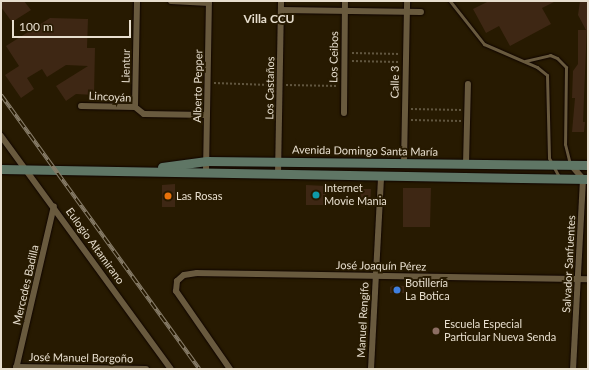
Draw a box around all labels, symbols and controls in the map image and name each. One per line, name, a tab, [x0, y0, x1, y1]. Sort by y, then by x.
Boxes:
scale bar	[14, 12, 133, 38]
district label: Villa CCU	[244, 12, 294, 26]
text: 100 m	[19, 19, 53, 34]
street label: Los Ceibos	[327, 31, 341, 83]
street label: Lientur	[119, 49, 133, 83]
street label: Alberto Pepper	[191, 49, 205, 123]
street label: Los Castaños	[263, 56, 277, 120]
street label: Calle 3	[388, 65, 402, 99]
street label: Lincoyán	[88, 89, 132, 105]
street label: Avenida Domingo Santa María	[292, 143, 438, 159]
place label: Internet Movie Mania	[324, 182, 387, 208]
place label: Las Rosas	[176, 189, 222, 203]
marker: Internet Movie Mania	[311, 190, 321, 200]
marker: Las Rosas	[163, 191, 173, 201]
street label: Eulogio Altamirano	[63, 205, 127, 287]
street label: Salvador Sanfuentes	[560, 215, 578, 313]
street label: Mercedes Badilla	[10, 244, 42, 326]
street label: José Joaquín Pérez	[335, 259, 427, 273]
place label: Botillería La Botica	[405, 277, 450, 303]
street label: Manuel Rengifo	[354, 282, 372, 358]
marker: Botillería La Botica	[392, 285, 402, 295]
place label: Escuela Especial Particular Nueva Senda	[444, 318, 556, 344]
marker: Escuela Especial Particular Nueva Senda	[431, 326, 441, 336]
street label: José Manuel Borgoño	[29, 350, 133, 366]

